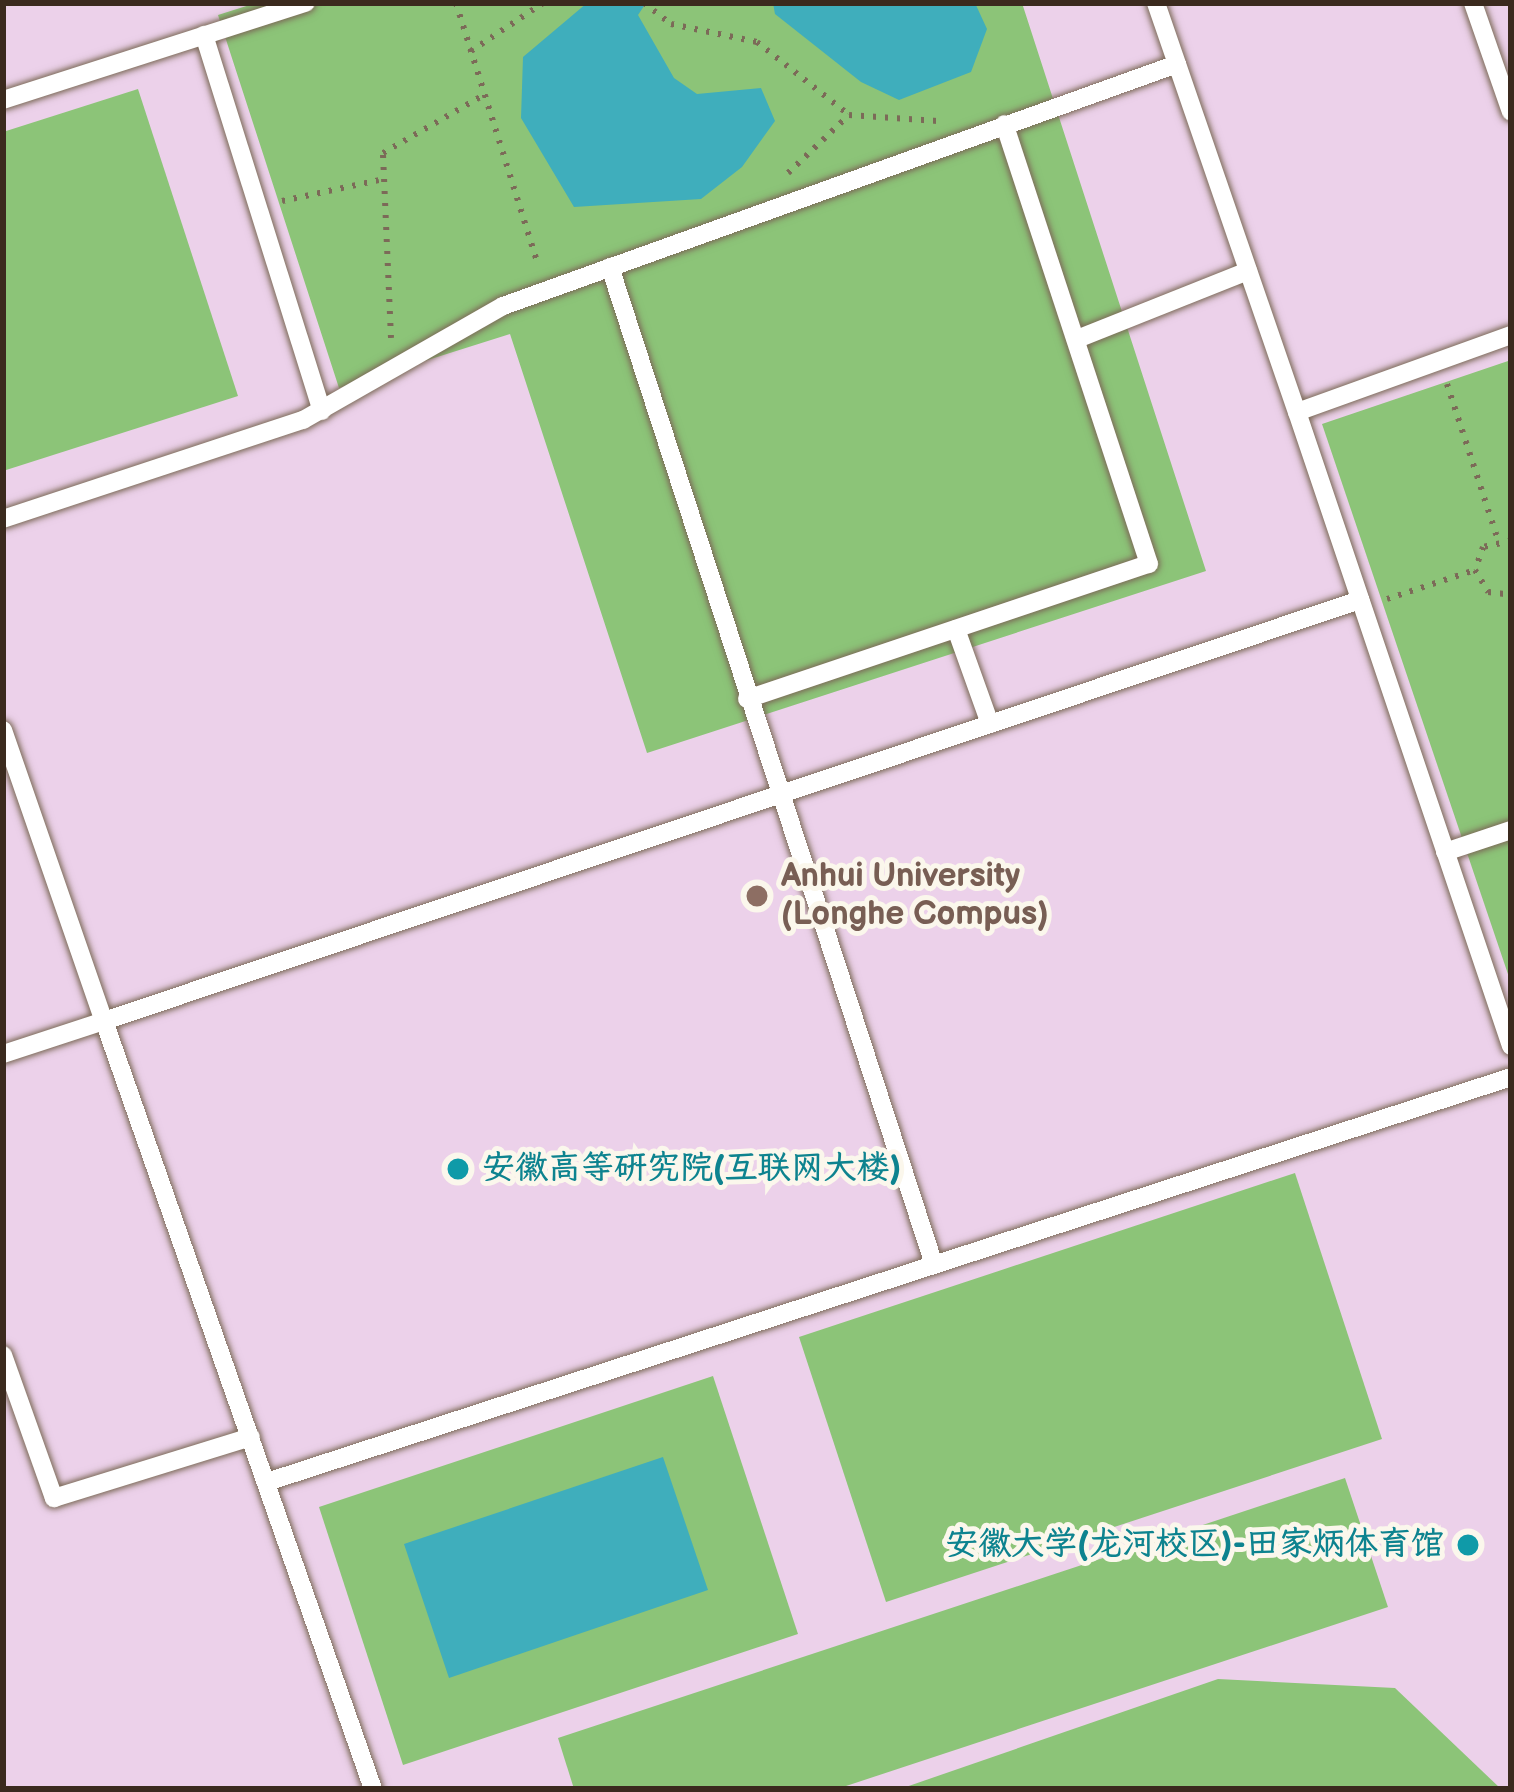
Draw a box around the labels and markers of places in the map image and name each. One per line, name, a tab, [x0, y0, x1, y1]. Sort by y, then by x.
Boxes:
place label: Anhui University (Longhe Compus)	[781, 857, 1049, 935]
marker: Anhui University (Longhe Compus)	[744, 883, 770, 909]
place label: 安徽高等研究院(互联网大楼)	[482, 1149, 901, 1189]
marker: 安徽高等研究院(互联网大楼)	[445, 1156, 471, 1182]
place label: 安徽大学(龙河校区)-田家炳体育馆	[945, 1525, 1444, 1565]
marker: 安徽大学(龙河校区)-田家炳体育馆	[1455, 1532, 1481, 1558]

